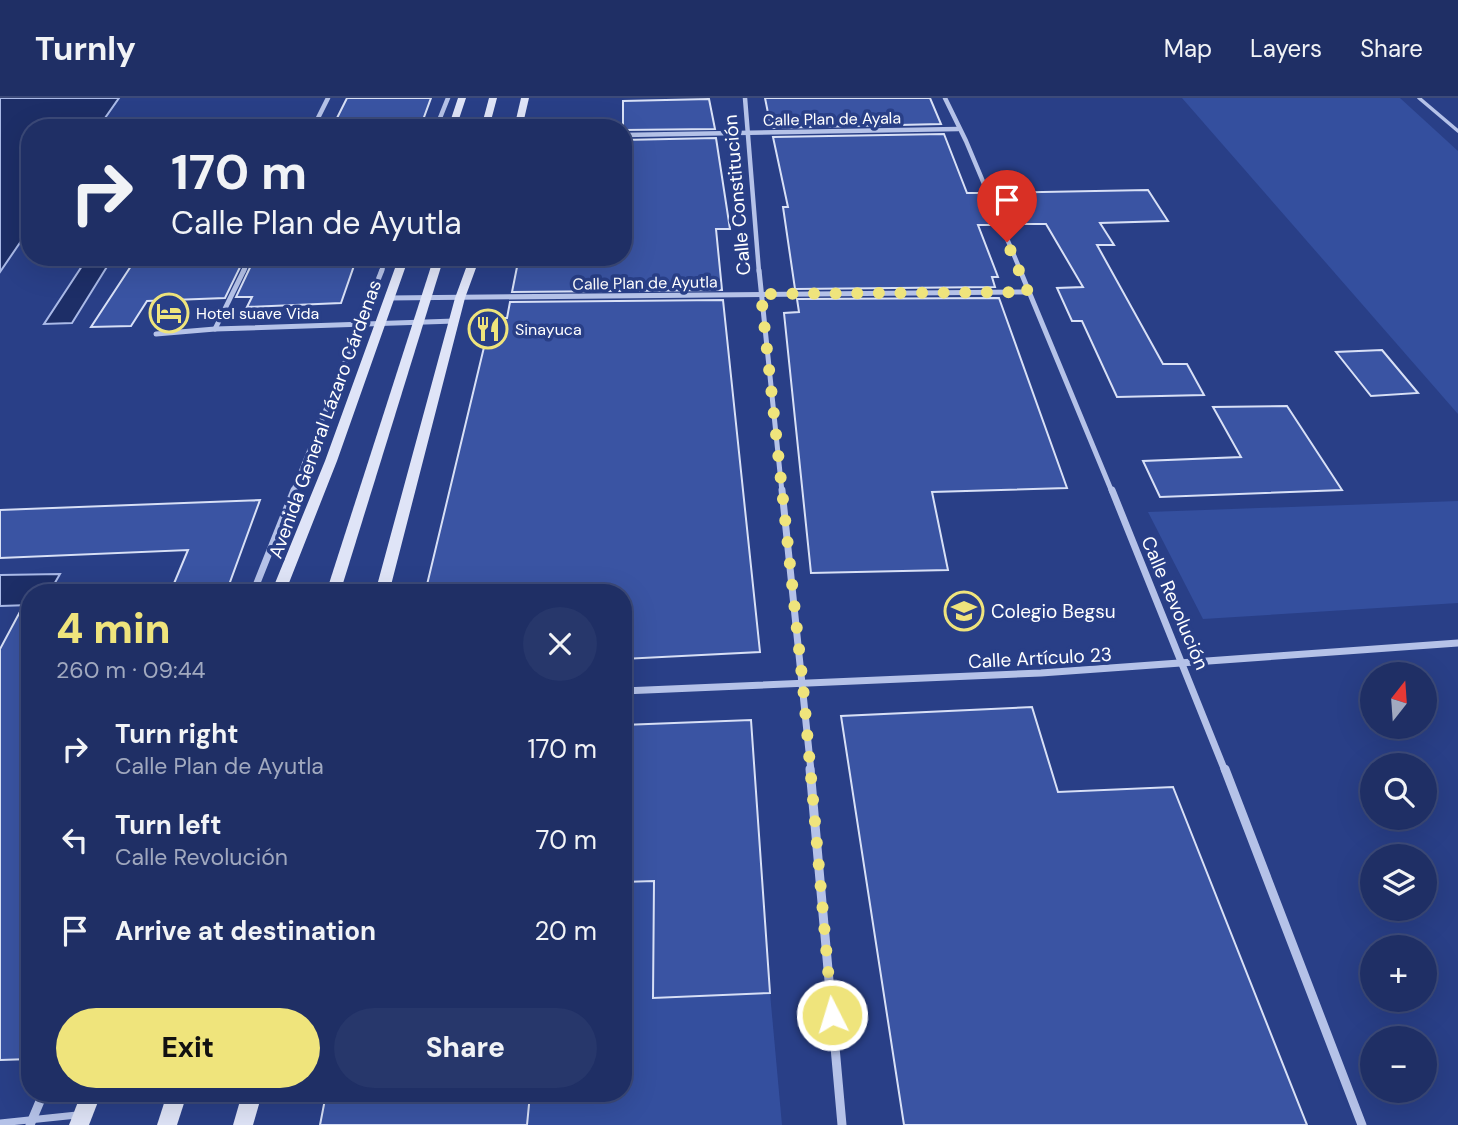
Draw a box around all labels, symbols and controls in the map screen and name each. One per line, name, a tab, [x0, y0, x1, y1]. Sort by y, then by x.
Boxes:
text: Turnly	[35, 27, 136, 70]
text: Map	[1164, 33, 1212, 64]
text: Layers	[1250, 33, 1322, 64]
text: Share	[1360, 33, 1423, 64]
street label: Calle Plan de Ayala	[763, 107, 901, 131]
street label: Calle Constitución	[718, 114, 756, 276]
text: 170 m	[171, 140, 307, 204]
icon: right	[56, 147, 147, 238]
pin	[977, 170, 1037, 242]
icon: arrive	[988, 181, 1026, 219]
text: Calle Plan de Ayutla	[171, 202, 462, 244]
street label: Calle Plan de Ayutla	[572, 271, 718, 295]
street label: Avenida General Lázaro Cárdenas	[263, 276, 387, 562]
hotel icon: Hotel suave Vida	[148, 292, 190, 334]
place label: Hotel suave Vida	[196, 303, 319, 324]
restaurant icon: Sinayuca	[467, 308, 509, 350]
place label: Sinayuca	[515, 319, 582, 340]
street label: Calle Revolución	[1136, 532, 1214, 674]
school or university icon: Colegio Begsu	[943, 590, 985, 632]
place label: Colegio Begsu	[991, 599, 1116, 624]
text: 4 min	[56, 601, 171, 656]
button: close	[523, 607, 597, 681]
street label: Calle Artículo 23	[967, 642, 1113, 674]
text: 260 m · 09:44	[56, 655, 206, 685]
north arrow	[1360, 662, 1437, 738]
map controls	[1360, 662, 1437, 1103]
text: Turn right	[115, 717, 239, 751]
icon: right	[56, 730, 94, 768]
text: 170 m	[528, 732, 597, 766]
text: Calle Plan de Ayutla	[115, 751, 324, 781]
button: search	[1360, 753, 1437, 830]
text: Turn left	[115, 808, 222, 842]
icon: left	[56, 821, 94, 859]
text: 70 m	[536, 823, 597, 857]
text: Calle Revolución	[115, 842, 288, 872]
button: layers	[1360, 844, 1437, 921]
icon: arrive	[56, 912, 94, 950]
text: Arrive at destination	[115, 914, 376, 948]
text: 20 m	[534, 914, 597, 948]
button: +	[1360, 935, 1437, 1012]
position arrow	[795, 978, 869, 1052]
button: Exit	[56, 1008, 320, 1088]
button: Share	[334, 1008, 597, 1088]
button: −	[1360, 1026, 1437, 1103]

